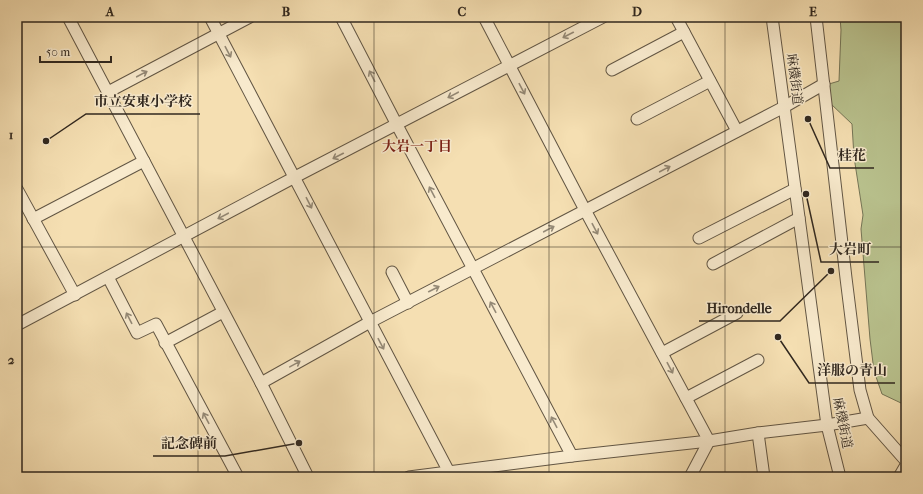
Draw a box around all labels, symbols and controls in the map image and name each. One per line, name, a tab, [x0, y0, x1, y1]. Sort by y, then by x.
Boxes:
text: A	[105, 4, 115, 19]
text: B	[282, 4, 291, 19]
text: C	[458, 4, 467, 19]
text: D	[632, 4, 642, 19]
text: E	[809, 4, 817, 19]
one-way arrow	[562, 32, 574, 39]
scale bar	[40, 38, 111, 64]
text: 50 m	[46, 45, 70, 59]
one-way arrow	[225, 45, 232, 57]
street label: 麻機街道	[784, 52, 806, 106]
one-way arrow	[136, 69, 148, 77]
one-way arrow	[368, 71, 375, 83]
one-way arrow	[518, 83, 526, 95]
callout: 市立安東小学校	[86, 88, 200, 114]
one-way arrow	[447, 92, 459, 100]
text: 市立安東小学校	[94, 93, 192, 110]
text: 1	[9, 127, 14, 142]
district label: 大岩一丁目	[382, 138, 452, 155]
callout: 桂花	[830, 142, 874, 168]
text: 桂花	[838, 147, 866, 164]
one-way arrow	[332, 152, 344, 160]
one-way arrow	[658, 165, 670, 172]
one-way arrow	[428, 186, 435, 198]
one-way arrow	[305, 197, 313, 209]
one-way arrow	[217, 213, 229, 221]
one-way arrow	[592, 223, 599, 235]
one-way arrow	[543, 225, 555, 232]
callout: 大岩町	[821, 236, 879, 262]
text: 大岩町	[829, 241, 872, 258]
one-way arrow	[428, 285, 440, 292]
callout: Hirondelle	[699, 295, 780, 321]
text: Hirondelle	[706, 300, 772, 317]
one-way arrow	[488, 301, 496, 313]
one-way arrow	[125, 312, 132, 324]
one-way arrow	[378, 337, 386, 349]
text: 2	[8, 352, 15, 367]
callout: 洋服の青山	[809, 357, 895, 383]
one-way arrow	[289, 359, 301, 367]
one-way arrow	[666, 362, 674, 374]
text: 洋服の青山	[817, 362, 887, 379]
street label: 麻機街道	[831, 396, 855, 450]
one-way arrow	[202, 412, 209, 424]
one-way arrow	[549, 416, 557, 428]
callout: 記念碑前	[153, 430, 225, 456]
text: 記念碑前	[161, 435, 217, 452]

